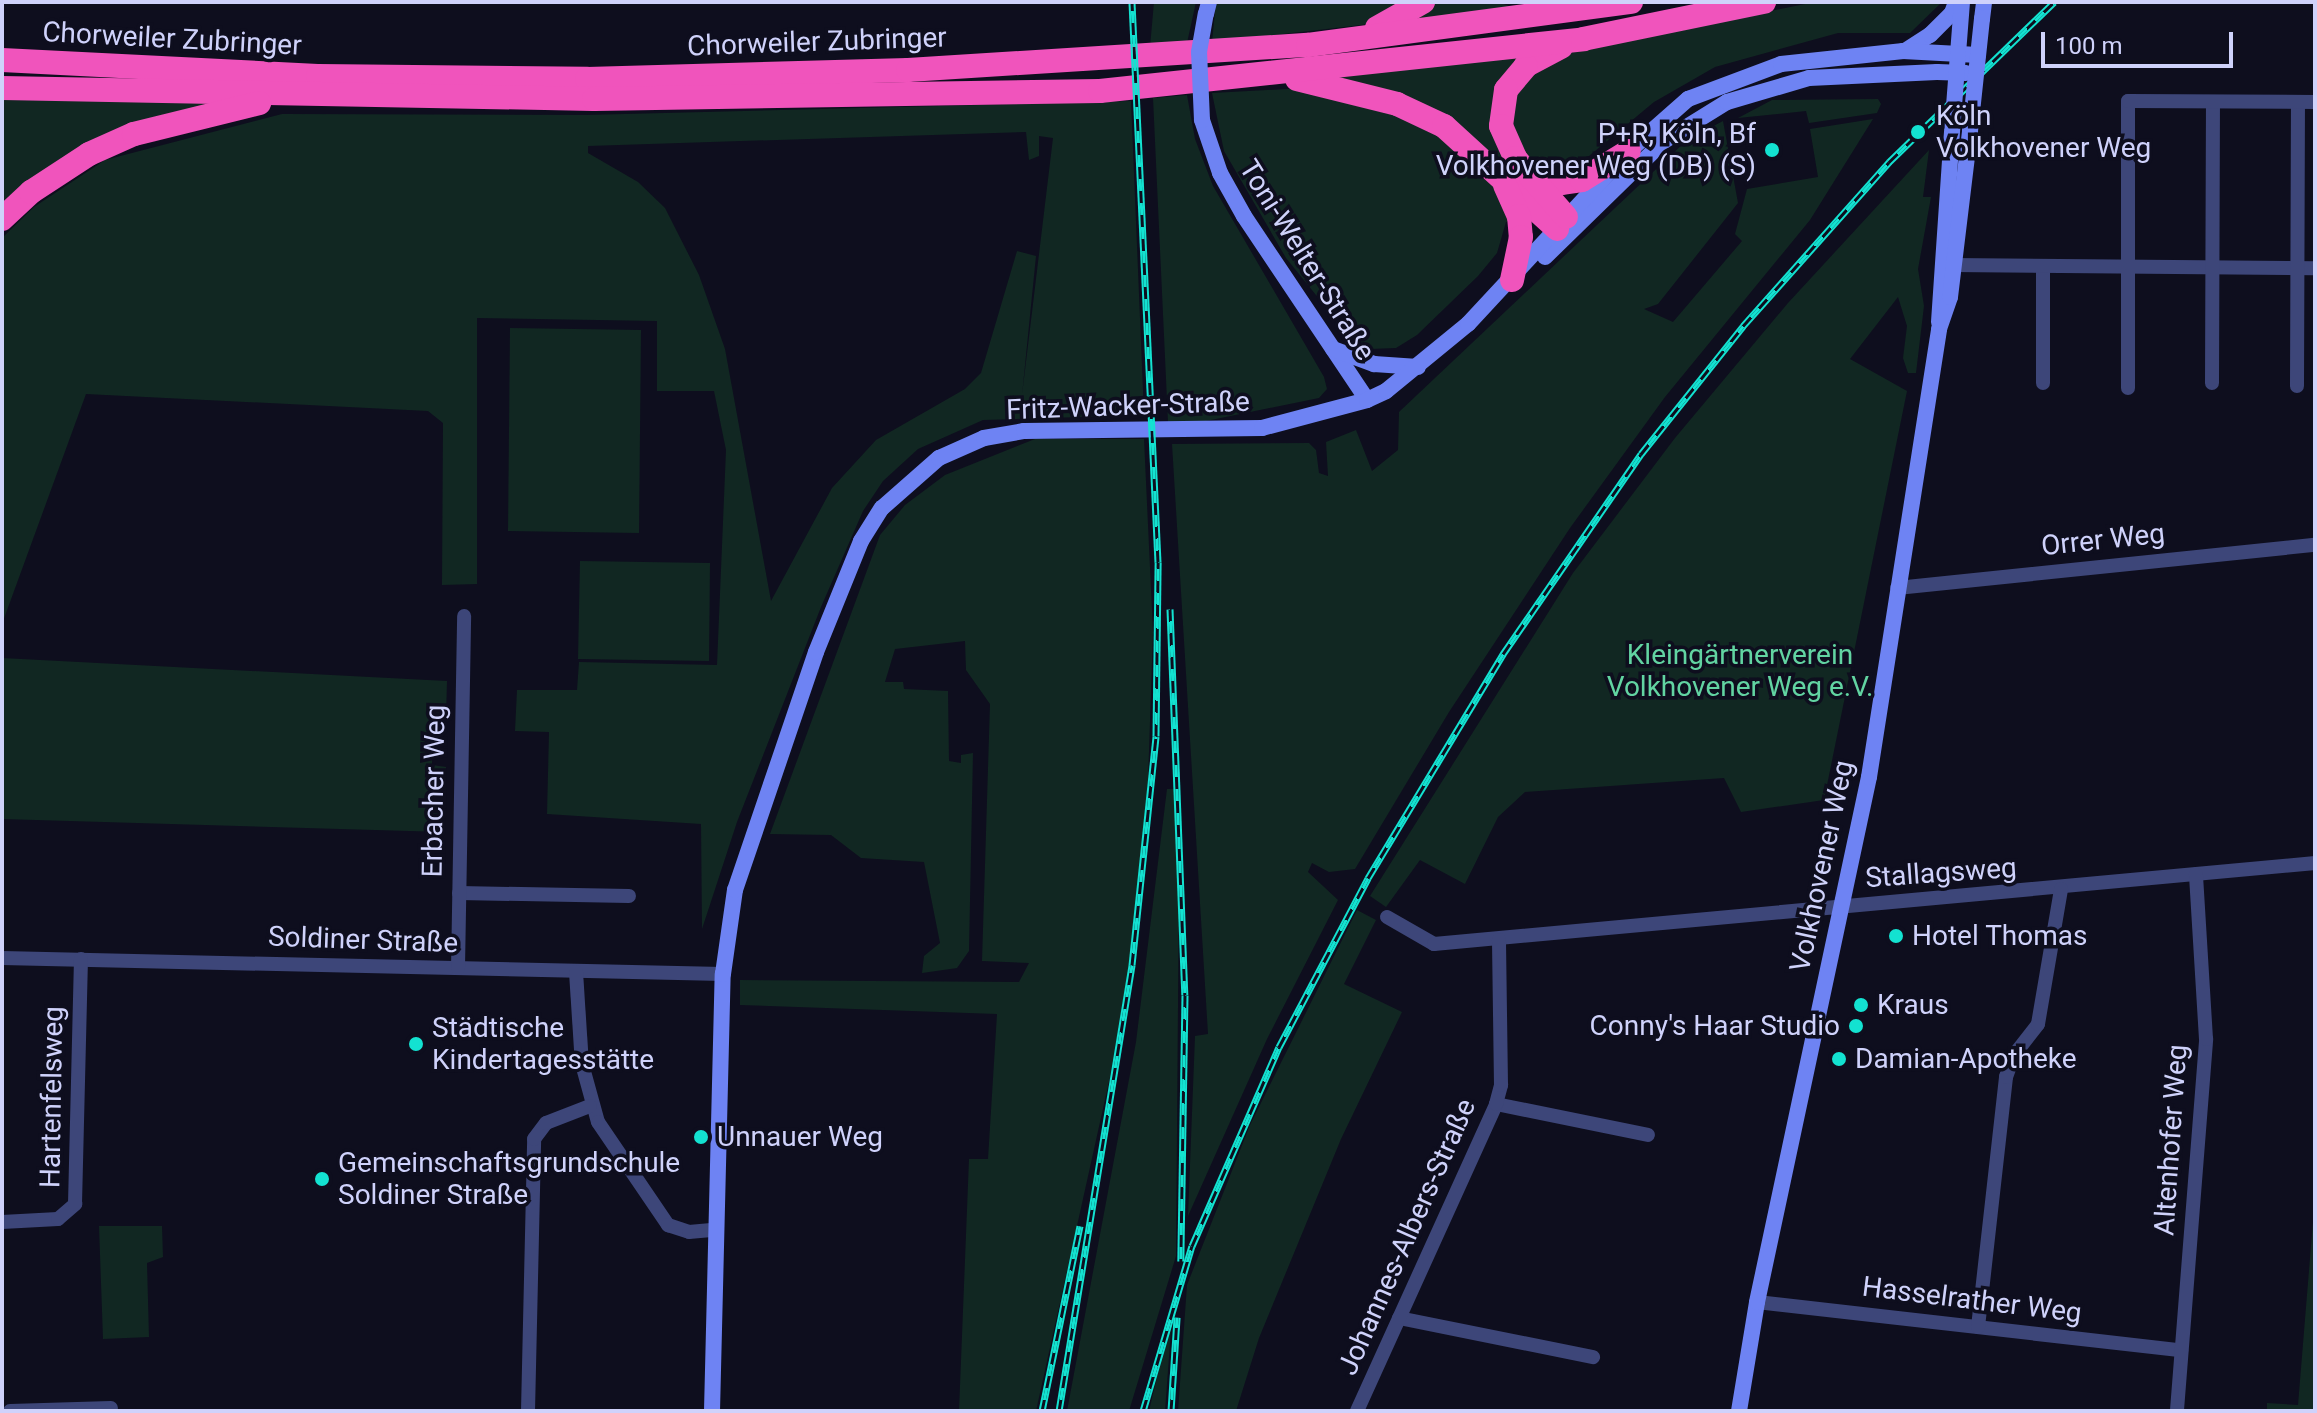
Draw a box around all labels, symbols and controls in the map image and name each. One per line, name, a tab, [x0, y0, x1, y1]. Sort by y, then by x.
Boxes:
street label: Chorweiler Zubringer	[41, 15, 303, 63]
scale bar	[2045, 16, 2237, 66]
street label: Chorweiler Zubringer	[687, 21, 947, 63]
text: 100 m	[2055, 32, 2122, 60]
place label: Köln Volkhovener Weg	[1936, 99, 2151, 165]
place label: P+R, Köln, Bf Volkhovener Weg (DB) (S)	[1436, 117, 1756, 183]
marker: Köln Volkhovener Weg	[1907, 121, 1929, 143]
marker: P+R, Köln, Bf Volkhovener Weg (DB) (S)	[1763, 141, 1781, 159]
street label: Toni-Welter-Straße	[1232, 154, 1382, 366]
street label: Fritz-Wacker-Straße	[1006, 385, 1250, 427]
street label: Orrer Weg	[2039, 517, 2167, 563]
park label: Kleingärtnerverein Volkhovener Weg e.V.	[1607, 638, 1873, 704]
street label: Erbacher Weg	[416, 704, 452, 878]
street label: Volkhovener Weg	[1783, 757, 1861, 975]
street label: Stallagsweg	[1864, 851, 2018, 895]
place label: Hotel Thomas	[1912, 919, 2088, 953]
street label: Soldiner Straße	[267, 920, 459, 960]
marker: Hotel Thomas	[1887, 927, 1905, 945]
place label: Kraus	[1877, 988, 1949, 1022]
marker: Kraus	[1852, 996, 1870, 1014]
street label: Hartenfelsweg	[34, 1006, 70, 1188]
place label: Conny's Haar Studio	[1590, 1009, 1840, 1043]
place label: Städtische Kindertagesstätte	[432, 1011, 654, 1077]
marker: Conny's Haar Studio	[1847, 1017, 1865, 1035]
marker: Städtische Kindertagesstätte	[407, 1035, 425, 1053]
place label: Damian-Apotheke	[1855, 1042, 2077, 1076]
street label: Altenhofer Weg	[2148, 1043, 2194, 1237]
marker: Damian-Apotheke	[1830, 1050, 1848, 1068]
street label: Johannes-Albers-Straße	[1331, 1094, 1483, 1380]
place label: Unnauer Weg	[717, 1120, 883, 1154]
marker: Unnauer Weg	[692, 1128, 710, 1146]
place label: Gemeinschaftsgrundschule Soldiner Straße	[338, 1146, 680, 1212]
marker: Gemeinschaftsgrundschule Soldiner Straße	[313, 1170, 331, 1188]
street label: Hasselrather Weg	[1860, 1270, 2084, 1330]

